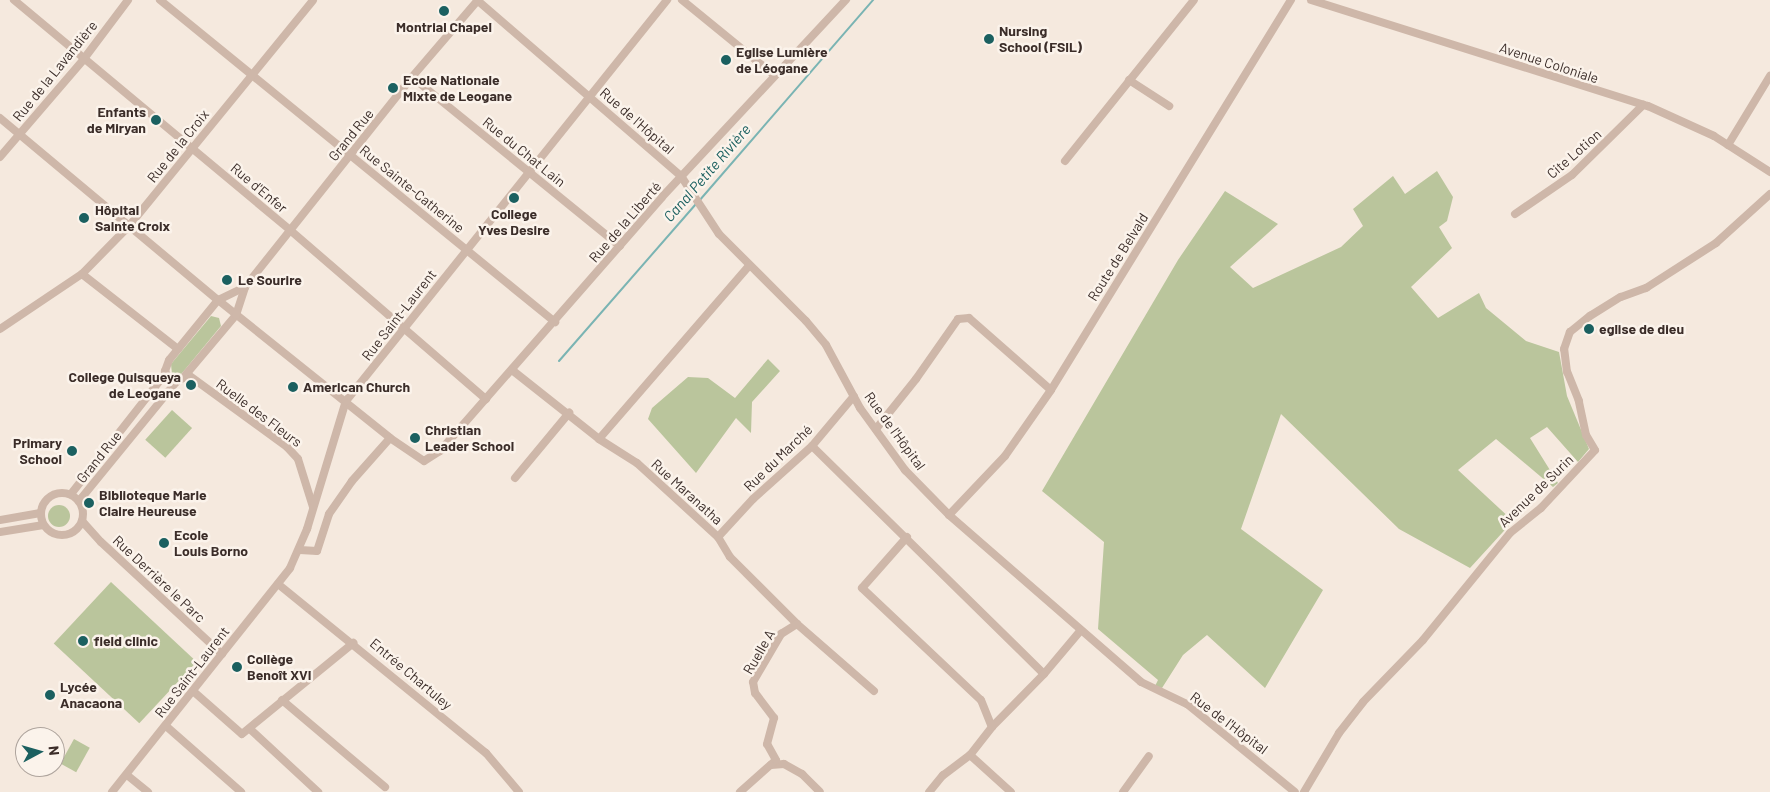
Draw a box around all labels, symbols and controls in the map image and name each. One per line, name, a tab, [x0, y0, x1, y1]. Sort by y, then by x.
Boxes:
marker: Montrial Chapel	[438, 5, 450, 17]
street label: Rue de la Lavandière	[9, 17, 101, 125]
place label: Montrial Chapel	[396, 19, 492, 35]
place label: Nursing School (FSIL)	[999, 23, 1082, 56]
marker: Nursing School (FSIL)	[983, 33, 995, 45]
street label: Avenue Coloniale	[1497, 39, 1601, 87]
place label: Eglise Lumière de Léogane	[736, 44, 828, 76]
marker: Eglise Lumière de Léogane	[720, 54, 732, 66]
place label: Ecole Nationale Mixte de Leogane	[403, 72, 512, 104]
marker: Ecole Nationale Mixte de Leogane	[387, 82, 399, 94]
street label: Rue de l'Hôpital	[596, 84, 678, 158]
place label: Enfants de Miryan	[87, 104, 146, 136]
street label: Rue de la Croix	[144, 106, 212, 186]
street label: Grand Rue	[325, 106, 377, 164]
marker: Enfants de Miryan	[150, 114, 162, 126]
street label: Rue du Chat Lain	[479, 114, 569, 190]
water label: Canal Petite Rivière	[660, 121, 754, 225]
street label: Cite Lotion	[1543, 126, 1605, 182]
street label: Rue Sainte-Catherine	[356, 142, 468, 236]
street label: Rue d'Enfer	[227, 159, 291, 217]
street label: Rue de la Liberté	[585, 178, 665, 266]
marker: College Yves Desire	[508, 192, 520, 204]
place label: Hôpital Sainte Croix	[95, 202, 170, 234]
place label: College Yves Desire	[478, 206, 550, 238]
street label: Route de Belvald	[1084, 210, 1152, 304]
marker: Hôpital Sainte Croix	[77, 211, 91, 225]
street label: Rue Saint-Laurent	[358, 266, 440, 364]
place label: Le Sourire	[238, 272, 302, 288]
marker: Le Sourire	[220, 273, 234, 287]
place label: eglise de dieu	[1599, 321, 1684, 337]
marker: eglise de dieu	[1583, 323, 1595, 335]
place label: College Quisqueya de Leogane	[69, 369, 181, 402]
street label: Ruelle des Fleurs	[213, 375, 305, 451]
marker: College Quisqueya de Leogane	[185, 379, 197, 391]
place label: American Church	[303, 379, 410, 395]
marker: American Church	[287, 381, 299, 393]
street label: Rue de l'Hôpital	[861, 389, 929, 473]
street label: Rue du Marché	[740, 421, 816, 495]
place label: Christian Leader School	[425, 422, 514, 454]
street label: Grand Rue	[73, 428, 125, 486]
marker: Christian Leader School	[409, 432, 421, 444]
place label: Primary School	[13, 435, 62, 468]
marker: Primary School	[66, 445, 78, 457]
street label: Avenue de Surin	[1495, 451, 1577, 531]
street label: Rue Maranatha	[648, 456, 726, 528]
place label: Biblioteque Marie Claire Heureuse	[99, 487, 207, 520]
marker: Biblioteque Marie Claire Heureuse	[83, 497, 95, 509]
place label: Ecole Louis Borno	[174, 527, 248, 560]
street label: Rue Derrière le Parc	[109, 532, 209, 626]
marker: Ecole Louis Borno	[158, 537, 170, 549]
street label: Rue Saint-Laurent	[151, 623, 233, 721]
street label: Ruelle A	[740, 627, 778, 677]
place label: field clinic	[94, 633, 158, 649]
marker: field clinic	[76, 634, 90, 648]
street label: Entrée Chartuley	[367, 635, 455, 713]
place label: Collège Benoît XVI	[247, 651, 311, 684]
marker: Collège Benoît XVI	[231, 661, 243, 673]
place label: Lycée Anacaona	[60, 679, 122, 712]
street label: Rue de l'Hôpital	[1187, 688, 1271, 758]
marker: Lycée Anacaona	[44, 689, 56, 701]
north arrow	[15, 727, 65, 777]
text: N	[45, 745, 63, 756]

